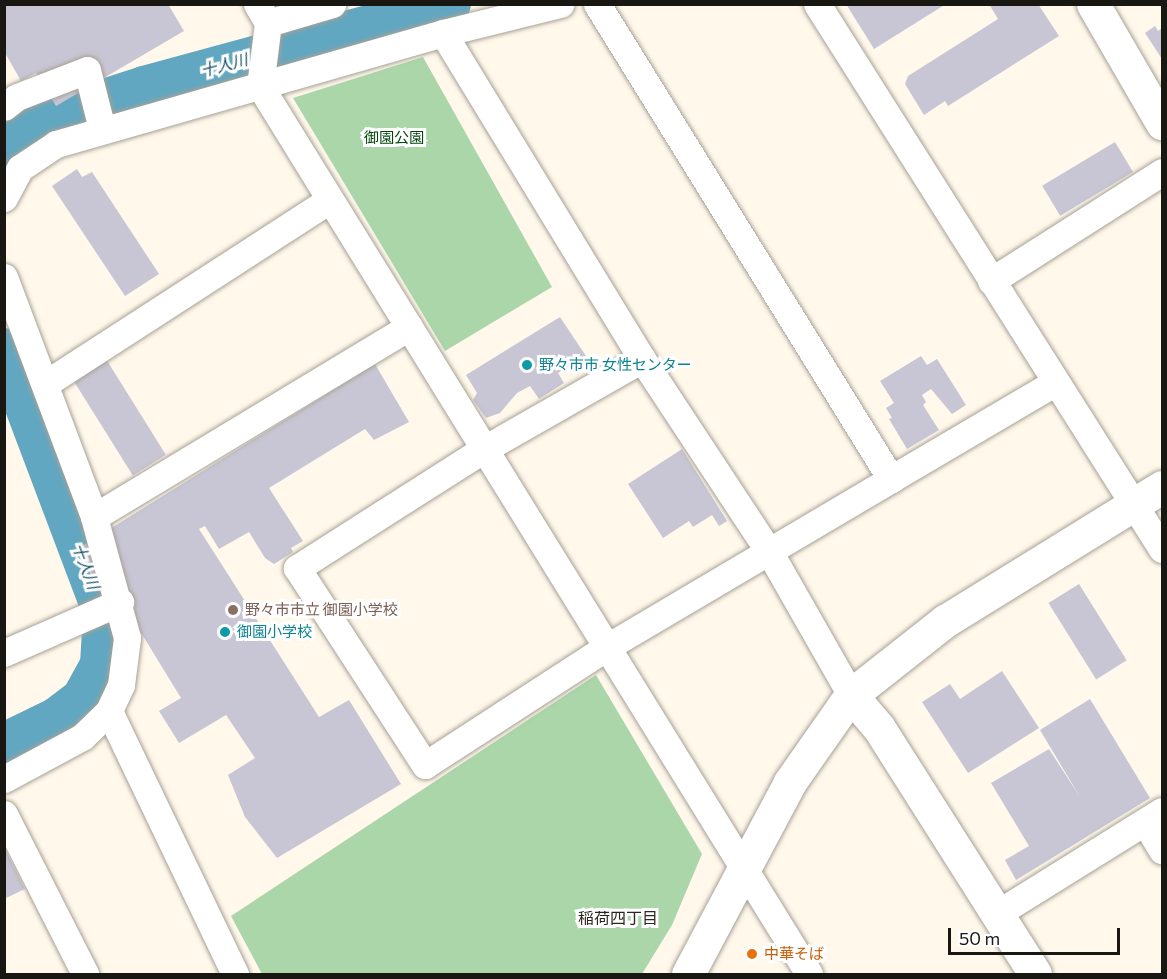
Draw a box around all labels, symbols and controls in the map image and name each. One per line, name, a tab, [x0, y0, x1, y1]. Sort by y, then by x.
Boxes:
water label: 十人川	[198, 50, 250, 80]
park label: 御園公園	[364, 129, 424, 147]
place label: 野々市市 女性センター	[539, 356, 692, 374]
marker: 野々市市 女性センター	[520, 358, 534, 372]
water label: 十人川	[68, 540, 104, 592]
place label: 野々市市立 御園小学校	[245, 601, 398, 619]
marker: 野々市市立 御園小学校	[226, 603, 240, 617]
place label: 御園小学校	[237, 623, 312, 641]
marker: 御園小学校	[218, 625, 232, 639]
district label: 稲荷四丁目	[578, 908, 658, 928]
scale bar	[951, 916, 1124, 954]
text: 50 m	[959, 927, 1000, 949]
place label: 中華そば	[764, 945, 824, 963]
marker: 中華そば	[745, 947, 759, 961]

